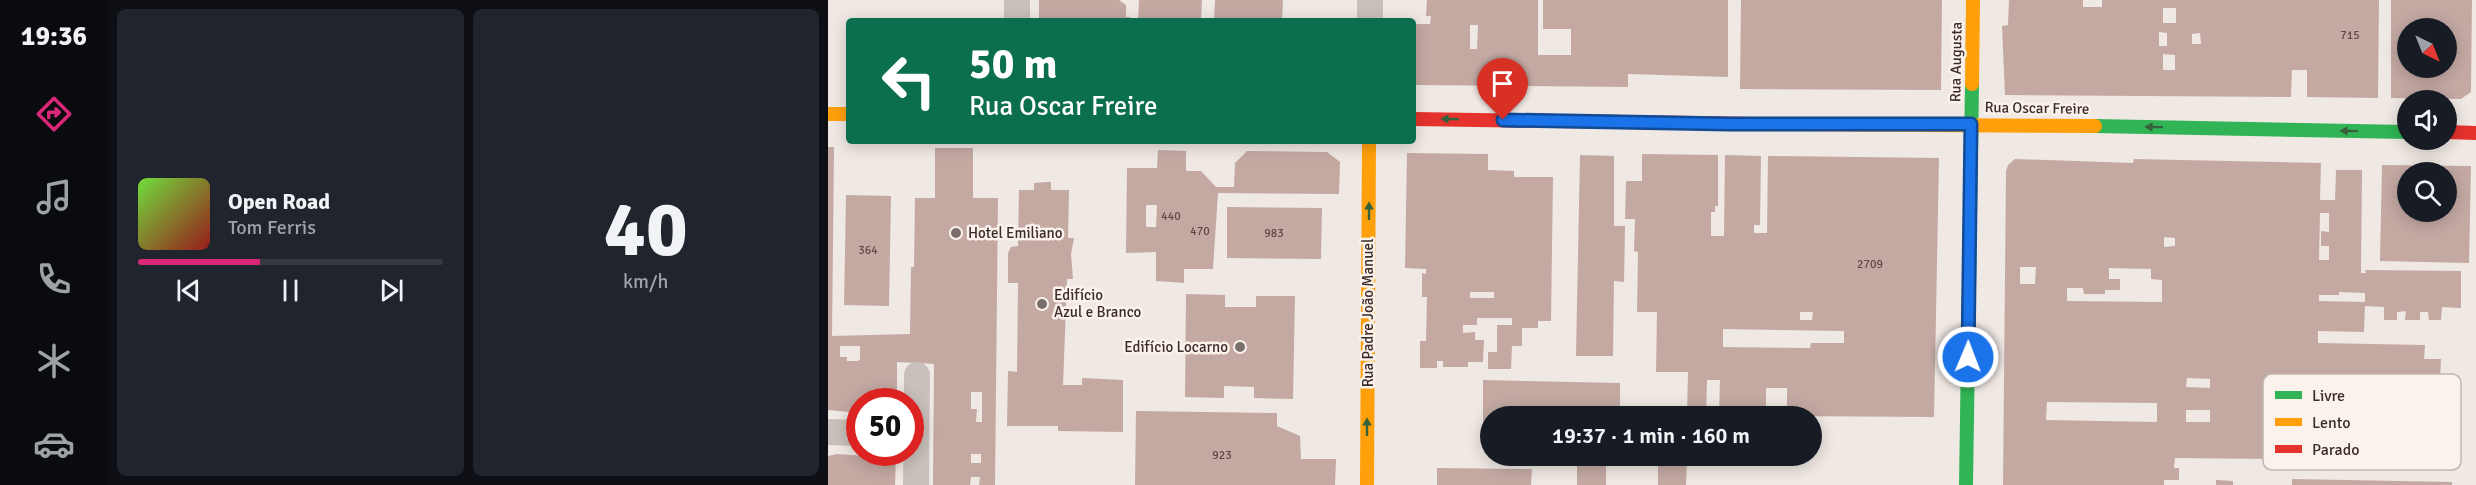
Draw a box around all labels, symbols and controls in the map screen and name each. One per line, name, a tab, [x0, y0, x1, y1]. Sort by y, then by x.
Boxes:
north arrow	[2397, 18, 2457, 78]
map controls	[2397, 18, 2457, 222]
text: 19:36	[21, 20, 87, 53]
street label: Rua Augusta	[1946, 22, 1966, 102]
house number: 715	[2340, 28, 2360, 43]
text: 50 m	[969, 39, 1058, 90]
icon: left	[870, 42, 948, 120]
pin	[1477, 58, 1528, 120]
icon: arrive	[1486, 67, 1519, 100]
text: Rua Oscar Freire	[969, 90, 1158, 123]
button: sound	[2397, 90, 2457, 150]
icon: directions	[33, 93, 75, 135]
street label: Rua Oscar Freire	[1984, 98, 2090, 118]
one-way arrow	[1441, 115, 1460, 124]
one-way arrow	[2145, 123, 2164, 132]
one-way arrow	[2340, 126, 2359, 136]
button: search	[2397, 162, 2457, 222]
icon: music	[33, 176, 75, 218]
text: 40	[604, 182, 688, 278]
text: Open Road	[228, 188, 330, 215]
one-way arrow	[1364, 201, 1374, 220]
house number: 440	[1161, 209, 1181, 224]
text: Tom Ferris	[228, 215, 316, 240]
place label: Hotel Emiliano	[968, 224, 1063, 242]
house number: 470	[1190, 224, 1210, 239]
marker: Hotel Emiliano	[949, 226, 963, 240]
house number: 983	[1264, 226, 1284, 241]
street label: Rua Padre João Manuel	[1359, 239, 1377, 387]
house number: 364	[858, 243, 878, 258]
house number: 2709	[1857, 257, 1883, 272]
icon: phone	[33, 258, 75, 300]
text: km/h	[623, 269, 668, 294]
icon: previous	[172, 274, 205, 307]
icon: pause	[274, 274, 307, 307]
icon: next	[375, 274, 408, 307]
place label: Edifício Azul e Branco	[1054, 286, 1142, 321]
marker: Edifício Azul e Branco	[1035, 297, 1049, 311]
position arrow	[1936, 325, 2000, 389]
place label: Edifício Locarno	[1124, 338, 1228, 356]
icon: climate	[33, 340, 75, 382]
marker: Edifício Locarno	[1233, 340, 1247, 354]
legend	[2263, 374, 2461, 470]
text: Livre	[2312, 386, 2345, 406]
speed limit sign: 50	[846, 388, 924, 466]
text: Lento	[2312, 413, 2350, 433]
one-way arrow	[1362, 417, 1372, 436]
text: 19:37 · 1 min · 160 m	[1552, 422, 1750, 449]
icon: car	[33, 423, 75, 465]
text: Parado	[2312, 440, 2359, 460]
house number: 923	[1212, 448, 1232, 463]

